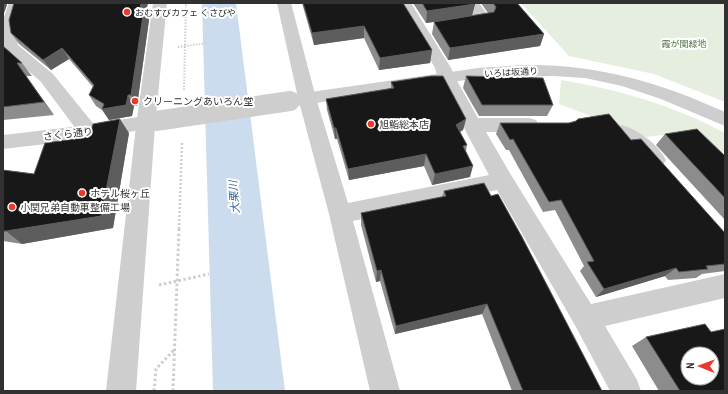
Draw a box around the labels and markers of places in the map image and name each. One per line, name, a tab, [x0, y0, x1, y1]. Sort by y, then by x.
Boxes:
marker: おむすびカフェ くさびや	[122, 7, 132, 17]
place label: おむすびカフェ くさびや	[135, 7, 236, 18]
place label: クリーニングあいろん堂	[143, 95, 253, 108]
marker: クリーニングあいろん堂	[130, 96, 140, 106]
place label: 旭鮨総本店	[379, 118, 429, 131]
marker: 旭鮨総本店	[366, 119, 376, 129]
place label: ホテル桜ヶ丘	[90, 187, 150, 200]
marker: ホテル桜ヶ丘	[77, 188, 87, 198]
place label: 小関兄弟自動車整備工場	[20, 201, 130, 214]
marker: 小関兄弟自動車整備工場	[7, 202, 17, 212]

